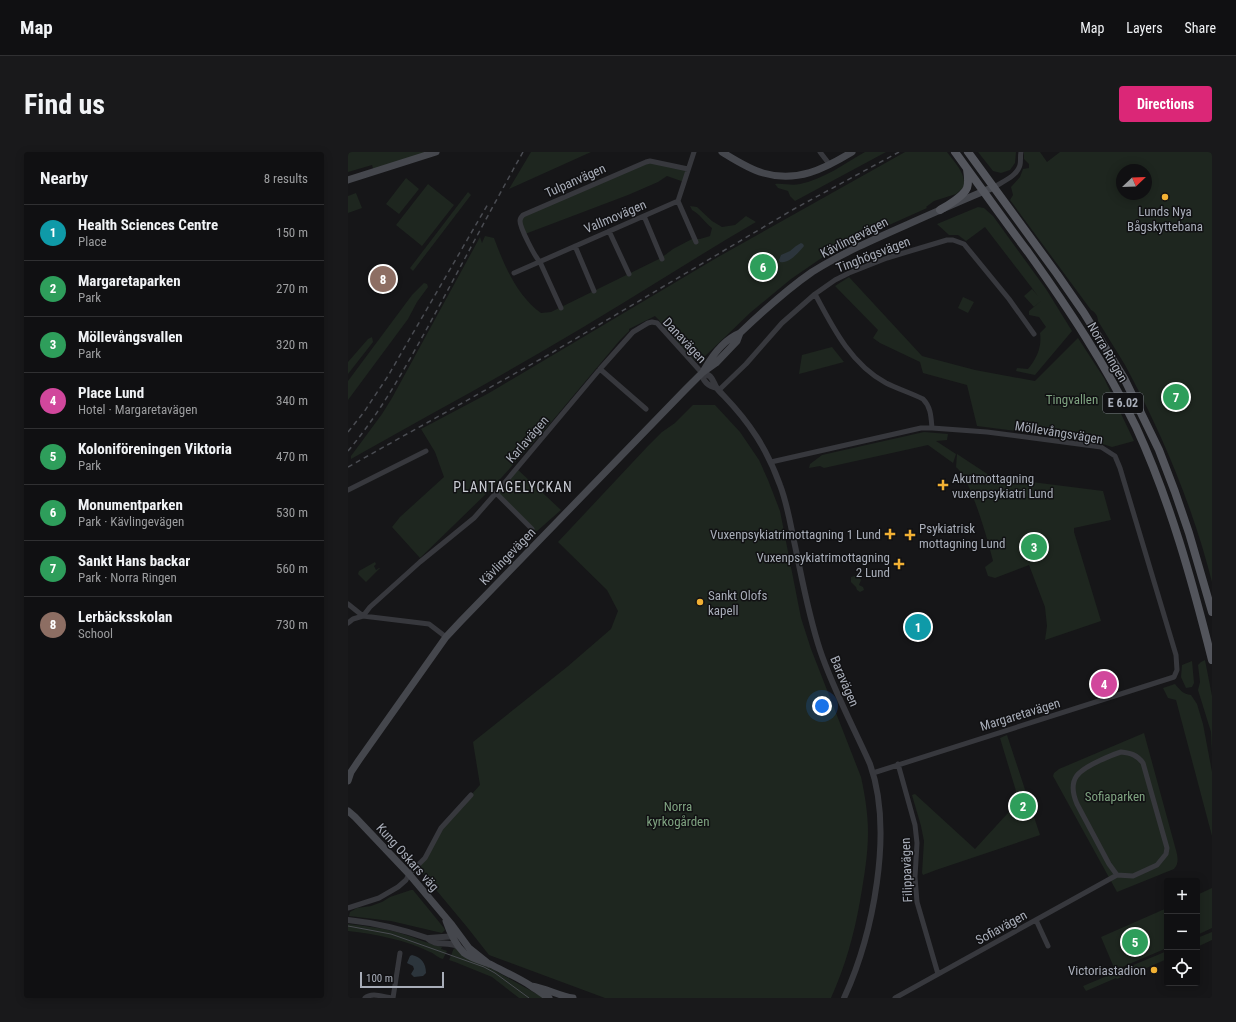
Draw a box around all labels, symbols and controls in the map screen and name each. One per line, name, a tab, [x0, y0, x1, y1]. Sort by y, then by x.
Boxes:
text: Map	[20, 16, 53, 39]
text: Map	[1080, 20, 1104, 36]
text: Layers	[1126, 20, 1163, 36]
text: Share	[1185, 20, 1216, 36]
button: Directions	[1119, 86, 1212, 122]
text: Find us	[24, 88, 105, 121]
street label: Tulpanvägen	[543, 160, 608, 201]
north arrow	[1116, 164, 1152, 200]
text: Nearby	[40, 168, 88, 188]
text: 8 results	[264, 171, 308, 186]
marker: Lunds Nya Bågskyttebana	[1160, 192, 1170, 202]
street label: Vallmovägen	[582, 197, 648, 236]
place label: Lunds Nya Bågskyttebana	[1127, 204, 1203, 234]
street label: Kävlingevägen	[818, 214, 891, 261]
text: Health Sciences Centre	[78, 216, 218, 234]
text: 1	[50, 225, 56, 240]
text: 150 m	[276, 225, 308, 240]
street label: Tinghögsvägen	[834, 233, 912, 275]
text: Place	[78, 234, 107, 249]
pin: 6	[750, 252, 776, 282]
pin: 8	[370, 264, 396, 294]
text: Margaretaparken	[78, 272, 181, 290]
text: 2	[50, 281, 56, 296]
text: 270 m	[276, 281, 308, 296]
text: Park	[78, 290, 101, 305]
street label: Danavägen	[660, 315, 709, 366]
street label: Norra Ringen	[1084, 320, 1131, 385]
text: Möllevångsvallen	[78, 328, 183, 346]
text: 3	[50, 337, 56, 352]
text: 320 m	[276, 337, 308, 352]
text: Park	[78, 346, 101, 361]
pin: 7	[1163, 382, 1189, 412]
text: Place Lund	[78, 384, 144, 402]
park label: Tingvallen	[1046, 392, 1098, 407]
text: 4	[50, 393, 56, 408]
text: 340 m	[276, 393, 308, 408]
road number: E 6.02	[1103, 393, 1143, 413]
text: Hotel · Margaretavägen	[78, 402, 198, 417]
street label: Karlavägen	[503, 413, 552, 466]
street label: Möllevångsvägen	[1014, 418, 1104, 447]
text: Koloniföreningen Viktoria	[78, 440, 232, 458]
text: 5	[50, 449, 56, 464]
text: 470 m	[276, 449, 308, 464]
text: Park	[78, 458, 101, 473]
place label: Akutmottagning vuxenpsykiatri Lund	[952, 471, 1053, 501]
district label: PLANTAGELYCKAN	[453, 479, 573, 495]
marker: Akutmottagning vuxenpsykiatri Lund	[937, 479, 949, 491]
text: Monumentparken	[78, 496, 183, 514]
text: 6	[50, 505, 56, 520]
text: 530 m	[276, 505, 308, 520]
text: Park · Kävlingevägen	[78, 514, 184, 529]
place label: Psykiatrisk mottagning Lund	[919, 521, 1006, 551]
street label: Kävlingevägen	[476, 525, 538, 588]
place label: Vuxenpsykiatrimottagning 1 Lund	[710, 527, 881, 542]
marker: Vuxenpsykiatrimottagning 1 Lund	[884, 528, 896, 540]
marker: Psykiatrisk mottagning Lund	[904, 529, 916, 541]
pin: 3	[1021, 532, 1047, 562]
place label: Vuxenpsykiatrimottagning 2 Lund	[756, 550, 890, 580]
text: Sankt Hans backar	[78, 552, 190, 570]
marker: Vuxenpsykiatrimottagning 2 Lund	[893, 558, 905, 570]
text: 7	[50, 561, 56, 576]
text: 560 m	[276, 561, 308, 576]
text: Park · Norra Ringen	[78, 570, 177, 585]
place label: Sankt Olofs kapell	[708, 588, 767, 618]
marker: Sankt Olofs kapell	[695, 597, 705, 607]
text: Lerbäcksskolan	[78, 608, 172, 626]
pin: 1	[905, 612, 931, 642]
text: 8	[50, 617, 56, 632]
text: 730 m	[276, 617, 308, 632]
text: School	[78, 626, 113, 641]
street label: Baravägen	[827, 654, 862, 709]
pin: 4	[1091, 669, 1117, 699]
street label: Margaretavägen	[978, 695, 1062, 734]
your location	[812, 696, 832, 716]
park label: Sofiaparken	[1085, 789, 1145, 804]
pin: 2	[1010, 791, 1036, 821]
park label: Norra kyrkogården	[647, 799, 709, 829]
street label: Kung Oskars väg	[373, 820, 442, 894]
street label: Filippavägen	[898, 837, 915, 903]
map controls	[1164, 878, 1200, 986]
button: +	[1164, 878, 1200, 914]
street label: Sofiavägen	[973, 907, 1029, 948]
button: −	[1164, 914, 1200, 950]
pin: 5	[1122, 927, 1148, 957]
button: locate	[1164, 950, 1200, 986]
place label: Victoriastadion	[1068, 963, 1146, 978]
marker: Victoriastadion	[1149, 965, 1159, 975]
scale bar	[360, 970, 444, 989]
text: 100 m	[366, 972, 393, 985]

